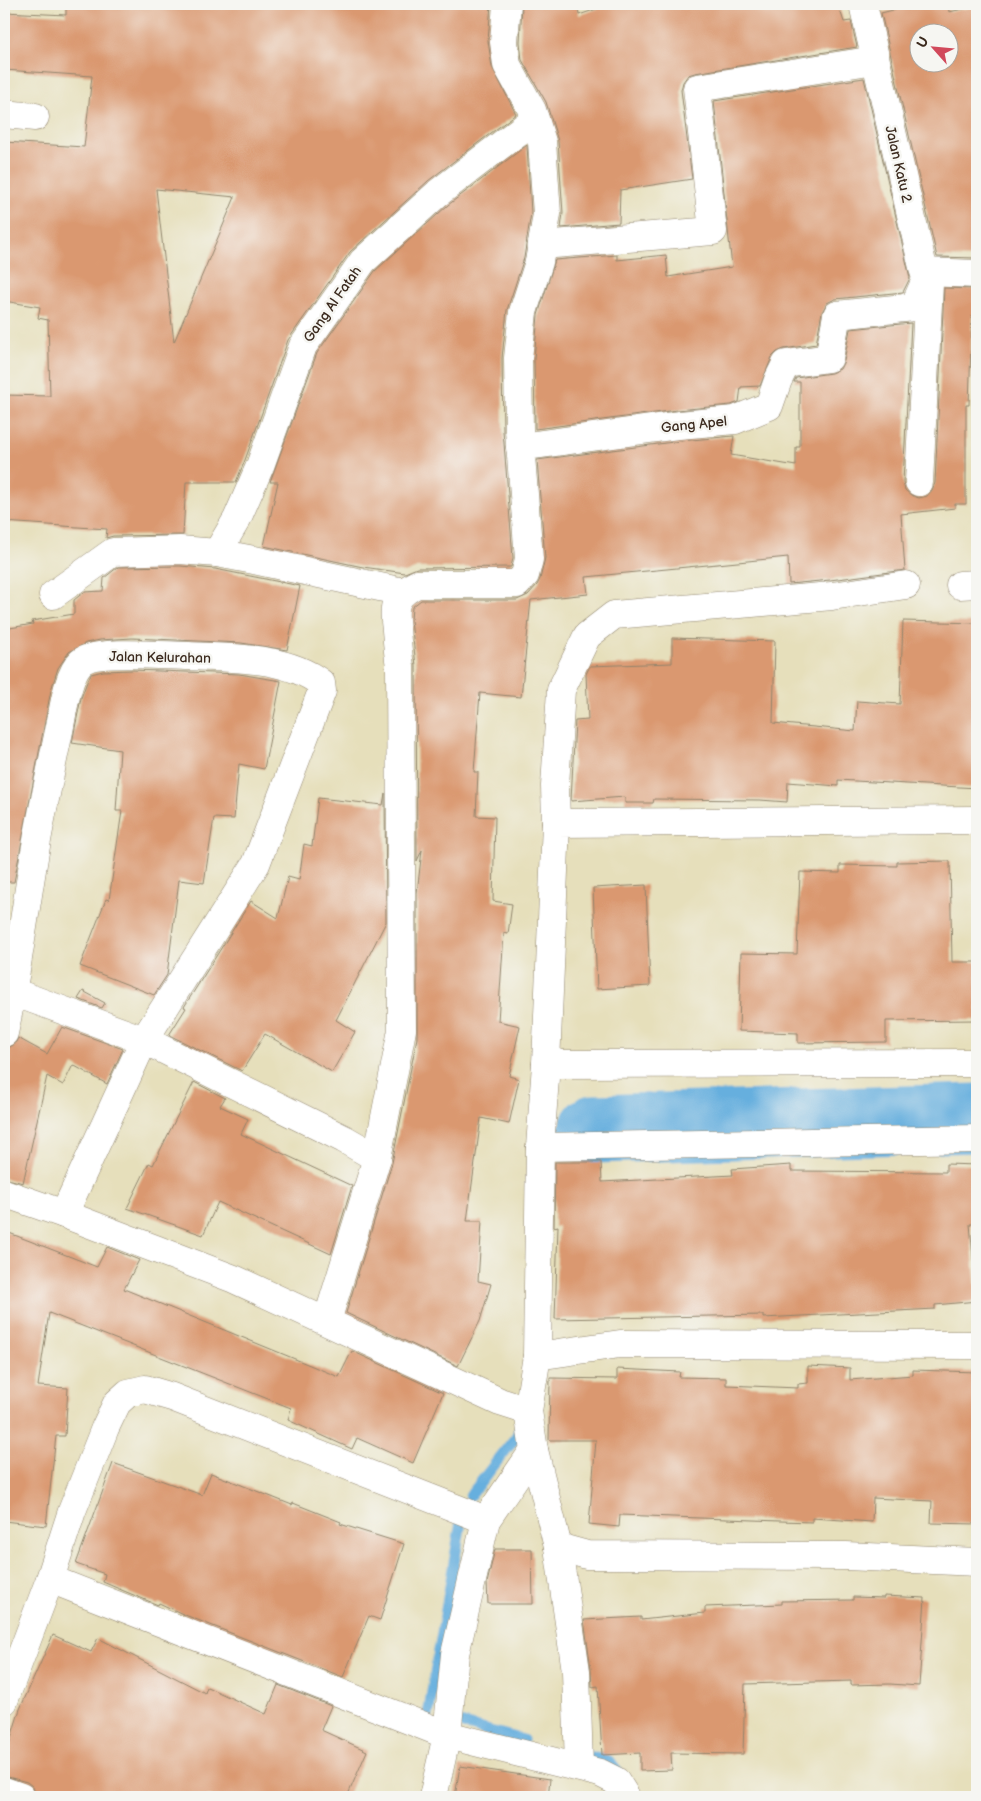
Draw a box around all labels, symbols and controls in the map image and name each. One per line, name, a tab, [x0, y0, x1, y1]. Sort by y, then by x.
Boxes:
north arrow	[908, 22, 958, 72]
text: U	[913, 34, 933, 51]
street label: Jalan Katu 2	[881, 124, 916, 205]
street label: Gang Al Fatah	[300, 263, 365, 346]
street label: Gang Apel	[660, 413, 728, 436]
street label: Jalan Kelurahan	[109, 648, 211, 667]

